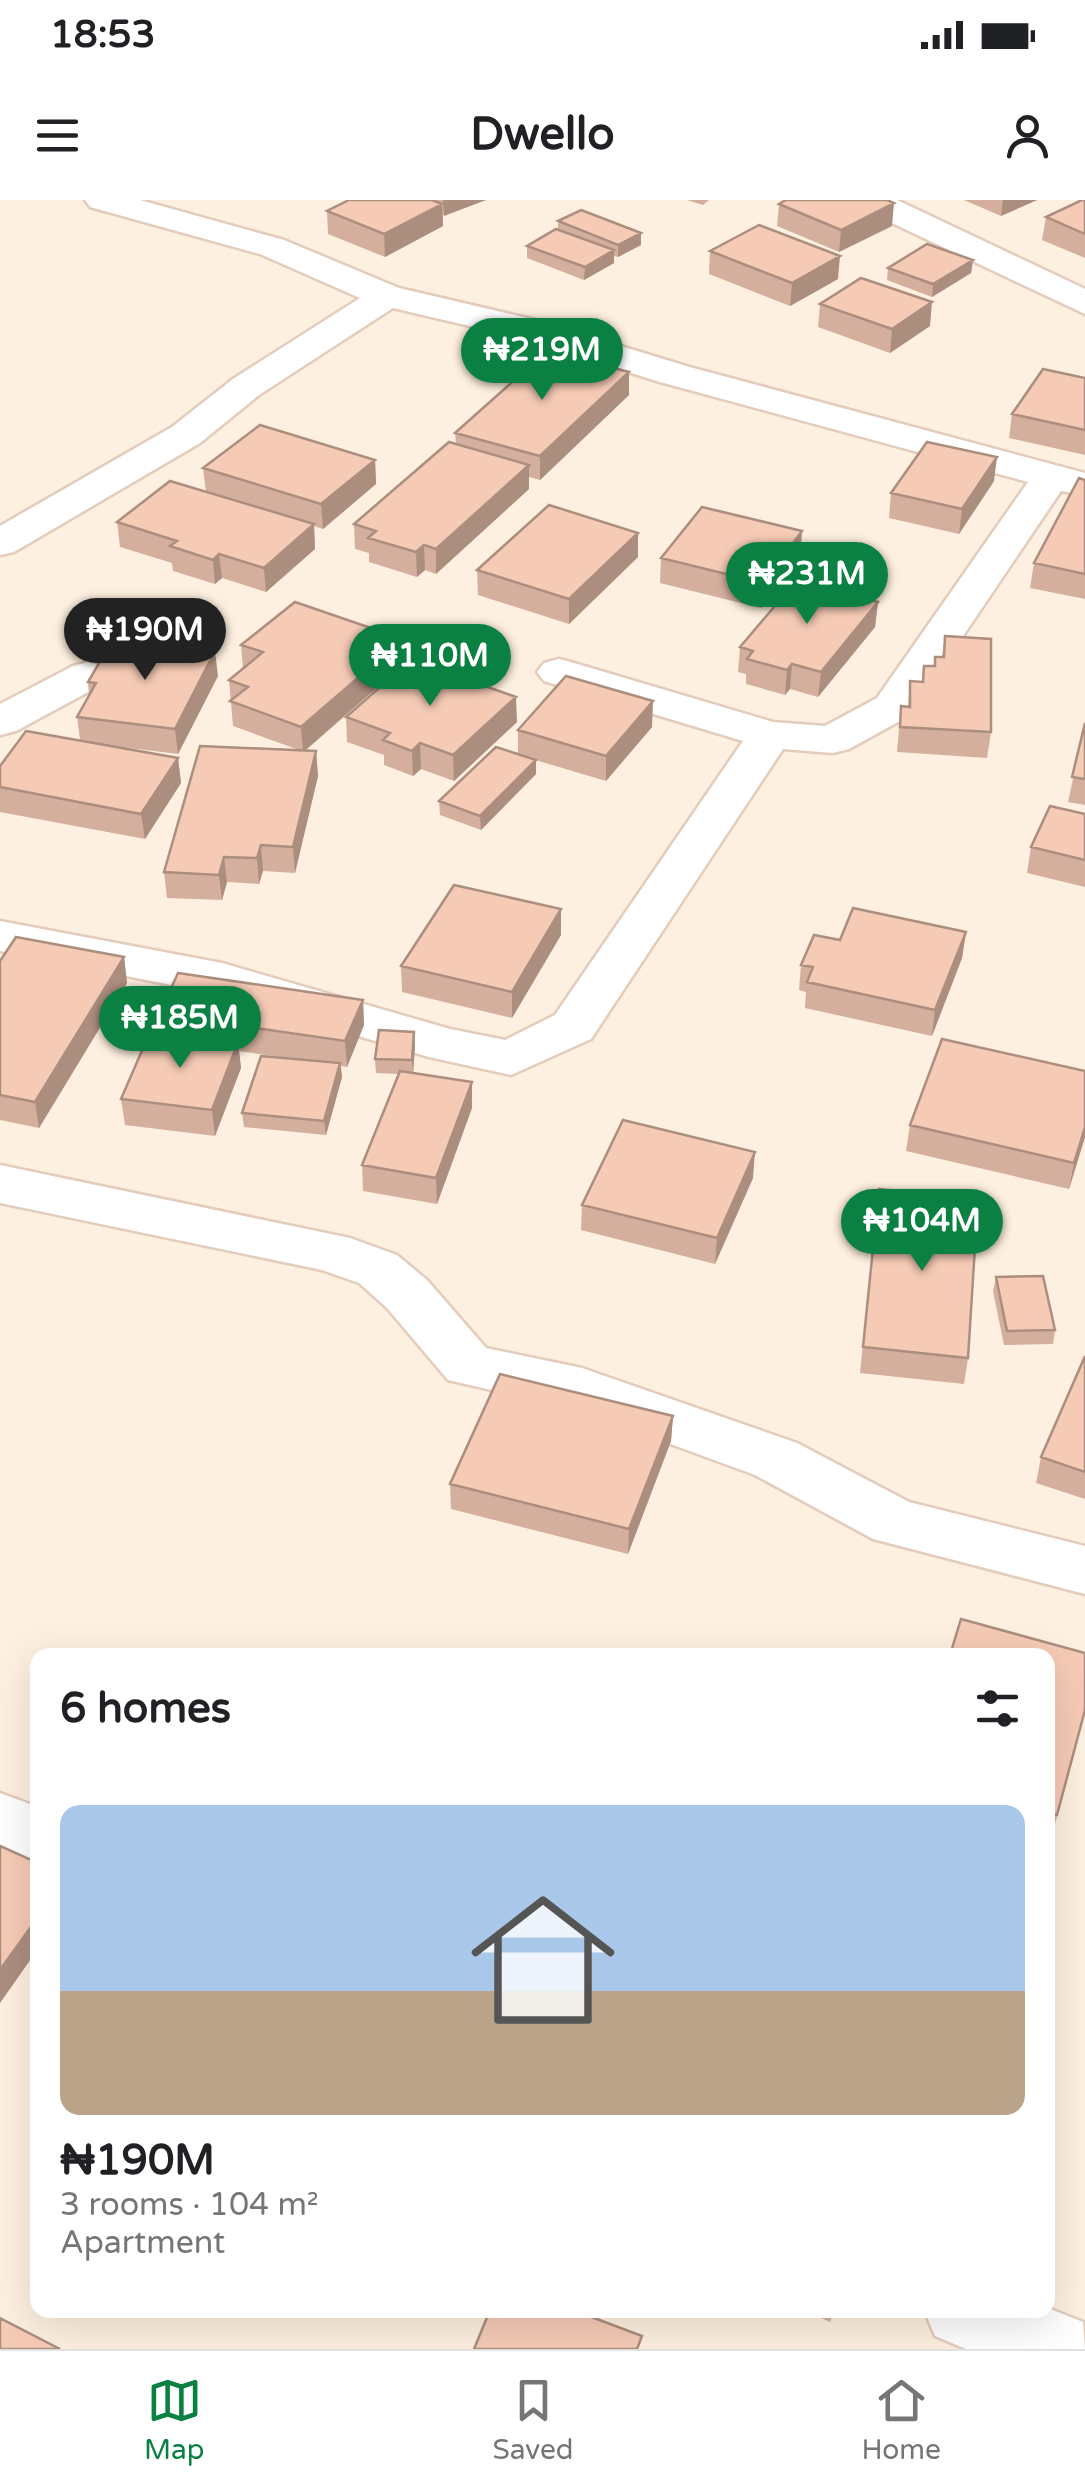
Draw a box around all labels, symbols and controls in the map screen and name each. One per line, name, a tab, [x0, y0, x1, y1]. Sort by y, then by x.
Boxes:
text: 18:53	[50, 12, 155, 58]
icon: menu	[30, 108, 85, 163]
text: Dwello	[470, 108, 615, 162]
icon: person	[1000, 108, 1055, 163]
pin: ₦219M	[472, 318, 612, 403]
text: ₦219M	[483, 331, 601, 369]
pin: ₦231M	[737, 542, 877, 627]
text: ₦231M	[748, 555, 866, 593]
pin: ₦190M	[75, 598, 215, 683]
text: ₦190M	[86, 611, 204, 649]
pin: ₦110M	[360, 624, 500, 709]
text: ₦110M	[371, 637, 489, 675]
pin: ₦185M	[110, 986, 250, 1071]
text: ₦185M	[121, 999, 239, 1037]
pin: ₦104M	[852, 1189, 992, 1274]
text: ₦104M	[863, 1202, 981, 1240]
icon: filters	[970, 1681, 1025, 1736]
text: 6 homes	[60, 1683, 231, 1734]
icon: home	[453, 1870, 633, 2050]
text: ₦190M	[60, 2135, 215, 2186]
text: 3 rooms · 104 m²	[60, 2186, 319, 2224]
text: Apartment	[60, 2224, 225, 2262]
tab: Map	[144, 2373, 205, 2467]
tab: Saved	[493, 2373, 574, 2467]
tab: Home	[862, 2373, 941, 2467]

